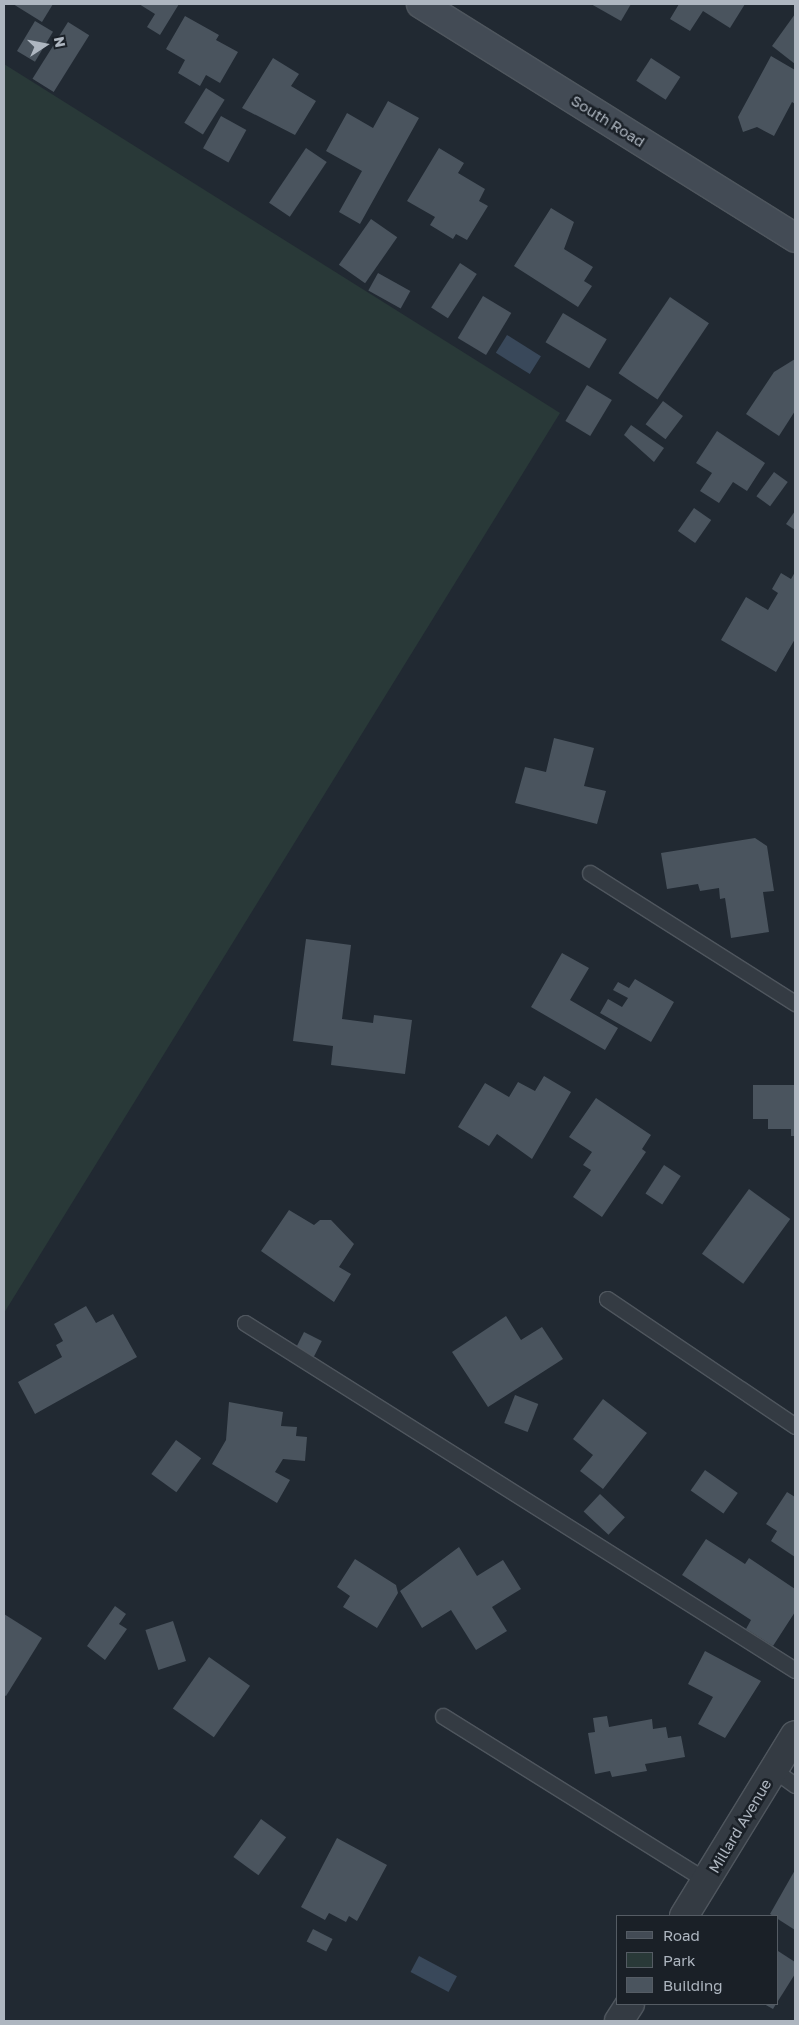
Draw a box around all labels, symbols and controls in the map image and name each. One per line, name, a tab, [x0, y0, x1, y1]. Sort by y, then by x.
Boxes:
north arrow	[20, 20, 70, 70]
text: N	[51, 35, 70, 49]
street label: South Road	[568, 91, 648, 151]
street label: Millard Avenue	[705, 1776, 775, 1876]
legend	[616, 1915, 779, 2005]
text: Road	[663, 1926, 700, 1944]
text: Park	[663, 1951, 695, 1969]
text: Building	[663, 1976, 723, 1994]

